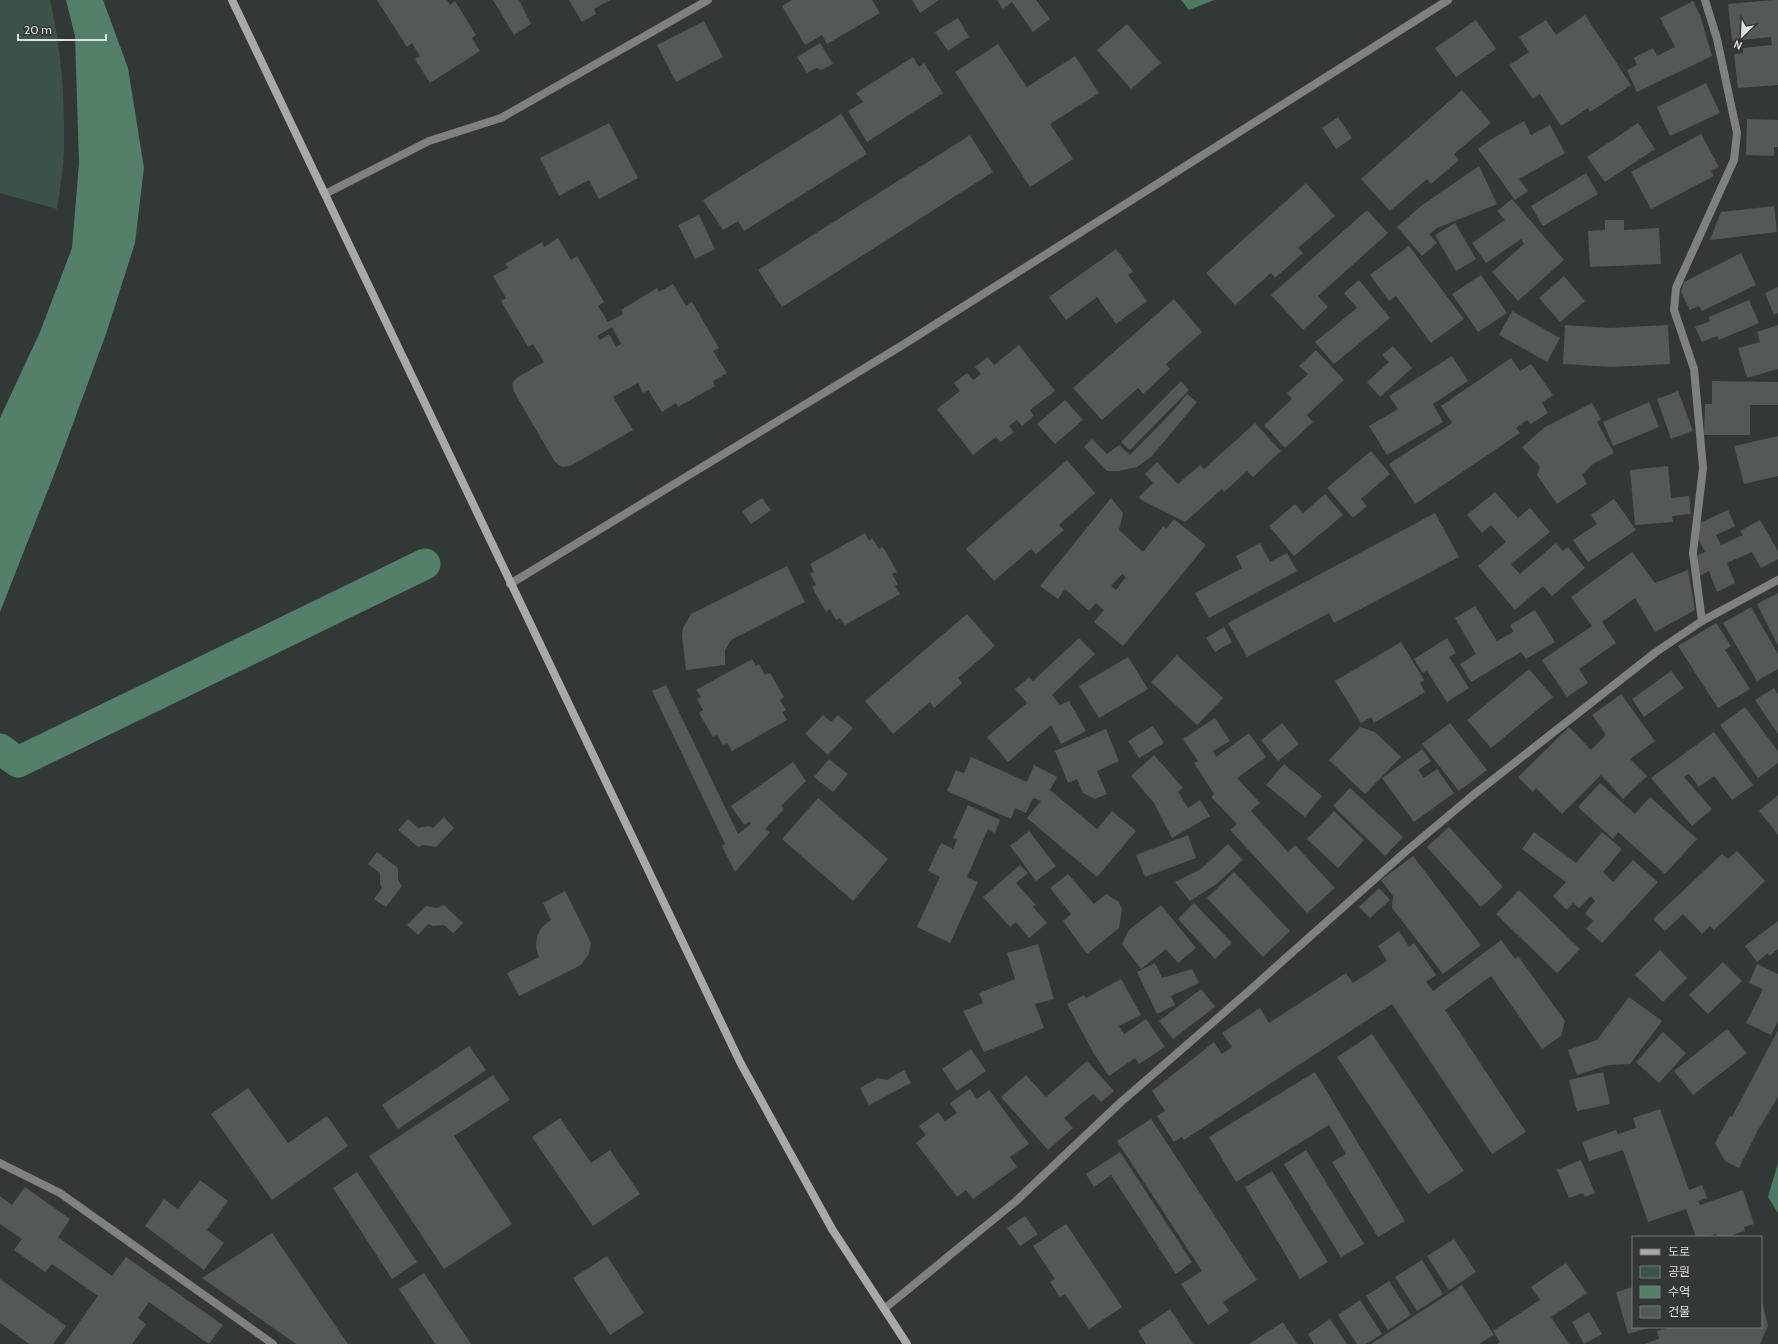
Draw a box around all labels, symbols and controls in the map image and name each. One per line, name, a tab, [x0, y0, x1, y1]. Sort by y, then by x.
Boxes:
scale bar	[18, 16, 106, 42]
north arrow	[1722, 16, 1762, 56]
text: 20 m	[24, 22, 52, 37]
text: N	[1732, 37, 1744, 53]
legend	[1632, 1236, 1762, 1328]
text: 도로	[1668, 1244, 1690, 1259]
text: 공원	[1668, 1264, 1690, 1279]
text: 수역	[1668, 1284, 1690, 1299]
text: 건물	[1668, 1304, 1690, 1319]

